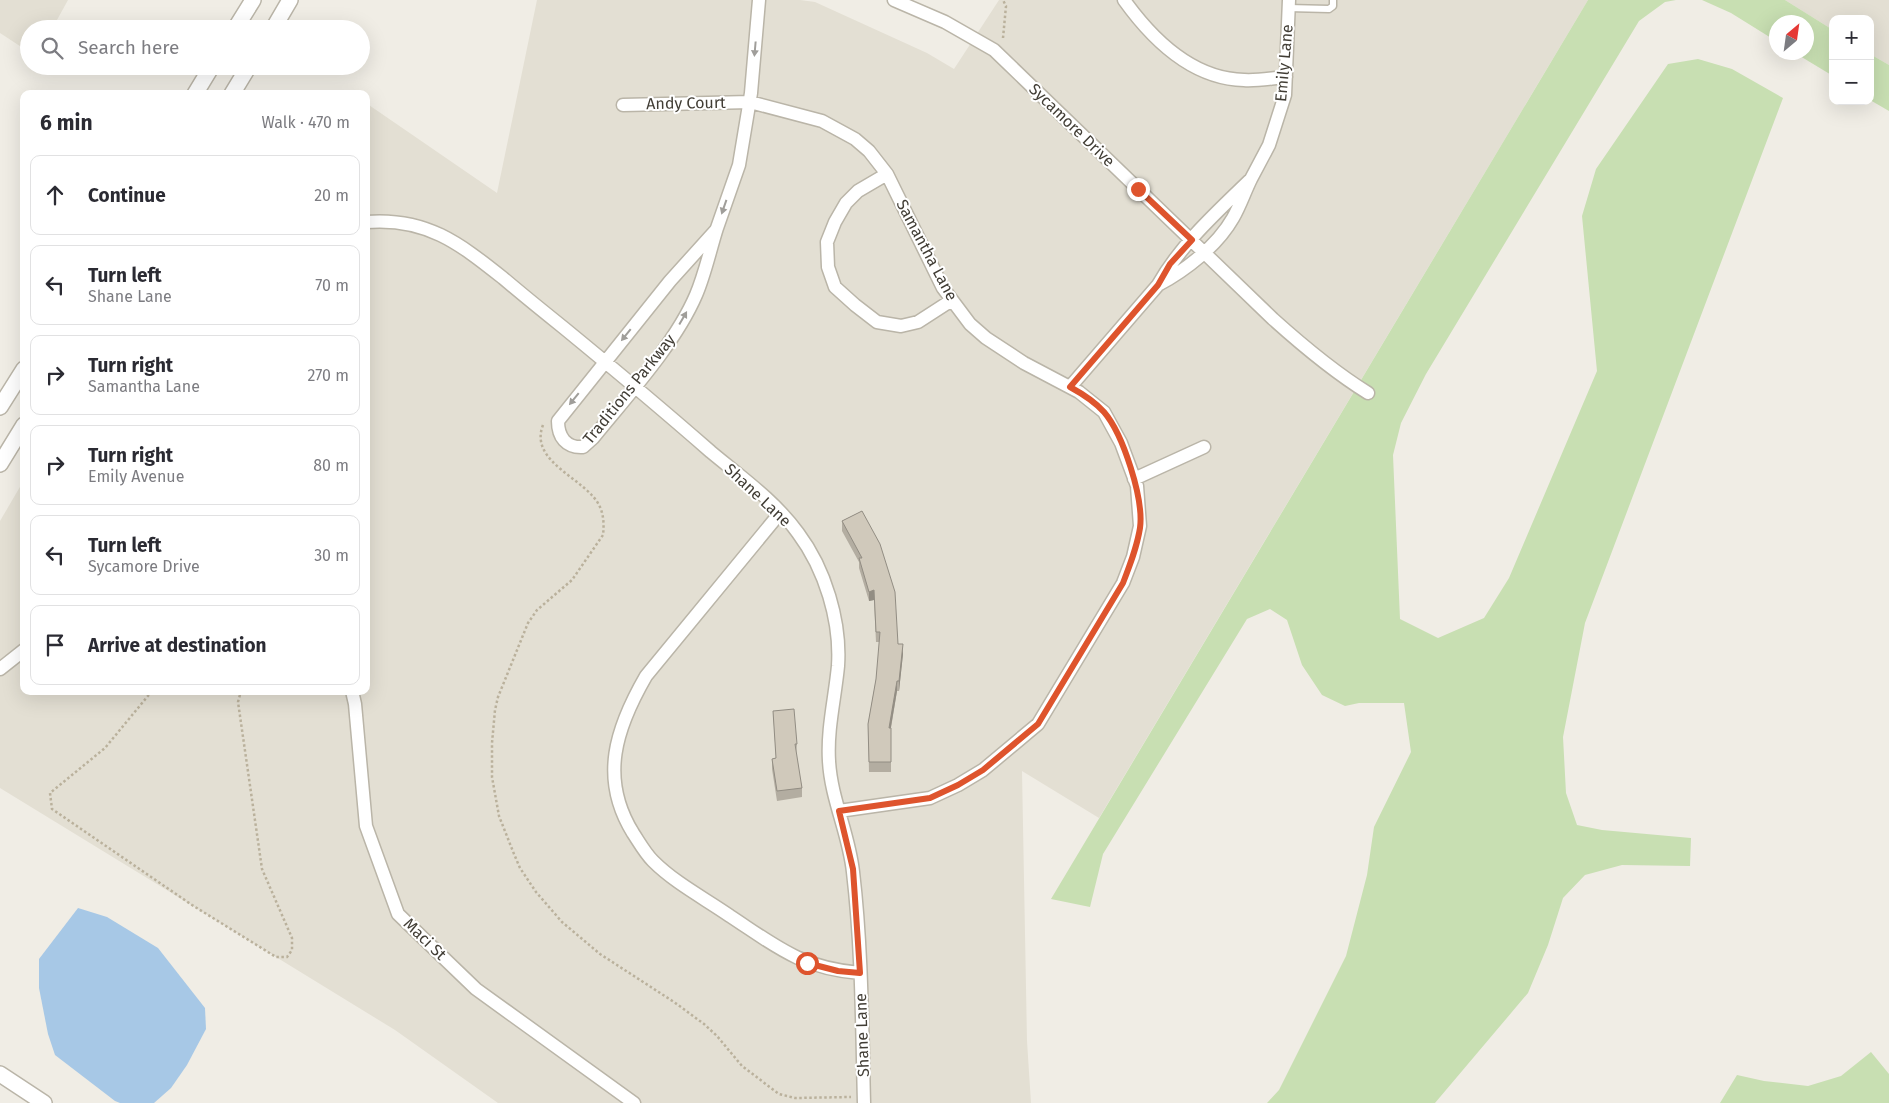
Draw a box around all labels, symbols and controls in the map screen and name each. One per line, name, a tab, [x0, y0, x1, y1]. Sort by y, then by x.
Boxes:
north arrow	[1769, 15, 1814, 60]
map controls	[1829, 15, 1874, 105]
button: +	[1829, 15, 1874, 60]
search box	[20, 20, 370, 75]
street label: Emily Lane	[1271, 23, 1297, 103]
icon: search	[38, 34, 66, 62]
text: Search here	[78, 36, 179, 59]
one-way arrow	[751, 41, 759, 57]
button: −	[1829, 60, 1874, 105]
street label: Sycamore Drive	[1025, 79, 1119, 171]
street label: Andy Court	[646, 93, 726, 113]
text: 6 min	[40, 110, 93, 136]
text: Walk · 470 m	[262, 113, 350, 132]
route end	[1127, 178, 1150, 201]
icon: ahead	[41, 181, 69, 209]
text: Continue	[88, 184, 166, 207]
text: 20 m	[314, 186, 349, 205]
street label: Samantha Lane	[892, 196, 962, 304]
one-way arrow	[720, 200, 727, 215]
text: Turn left	[88, 264, 162, 287]
icon: left	[41, 271, 69, 299]
text: 70 m	[315, 276, 349, 295]
text: Shane Lane	[88, 287, 172, 306]
one-way arrow	[679, 311, 687, 326]
one-way arrow	[620, 328, 631, 341]
street label: Traditions Parkway	[579, 330, 679, 448]
text: Turn right	[88, 354, 173, 377]
icon: right	[41, 361, 69, 389]
text: 270 m	[307, 366, 349, 385]
text: Samantha Lane	[88, 377, 200, 396]
one-way arrow	[569, 393, 580, 406]
text: Turn right	[88, 444, 173, 467]
icon: right	[41, 451, 69, 479]
text: 80 m	[313, 456, 349, 475]
street label: Shane Lane	[721, 459, 795, 531]
text: Emily Avenue	[88, 467, 184, 486]
text: Turn left	[88, 534, 162, 557]
icon: left	[41, 541, 69, 569]
text: 30 m	[314, 546, 349, 565]
text: Sycamore Drive	[88, 557, 200, 576]
icon: arrive	[41, 631, 69, 659]
text: Arrive at destination	[88, 634, 267, 657]
street label: Maci St	[400, 914, 450, 964]
route start	[796, 952, 819, 975]
street label: Shane Lane	[851, 993, 873, 1077]

